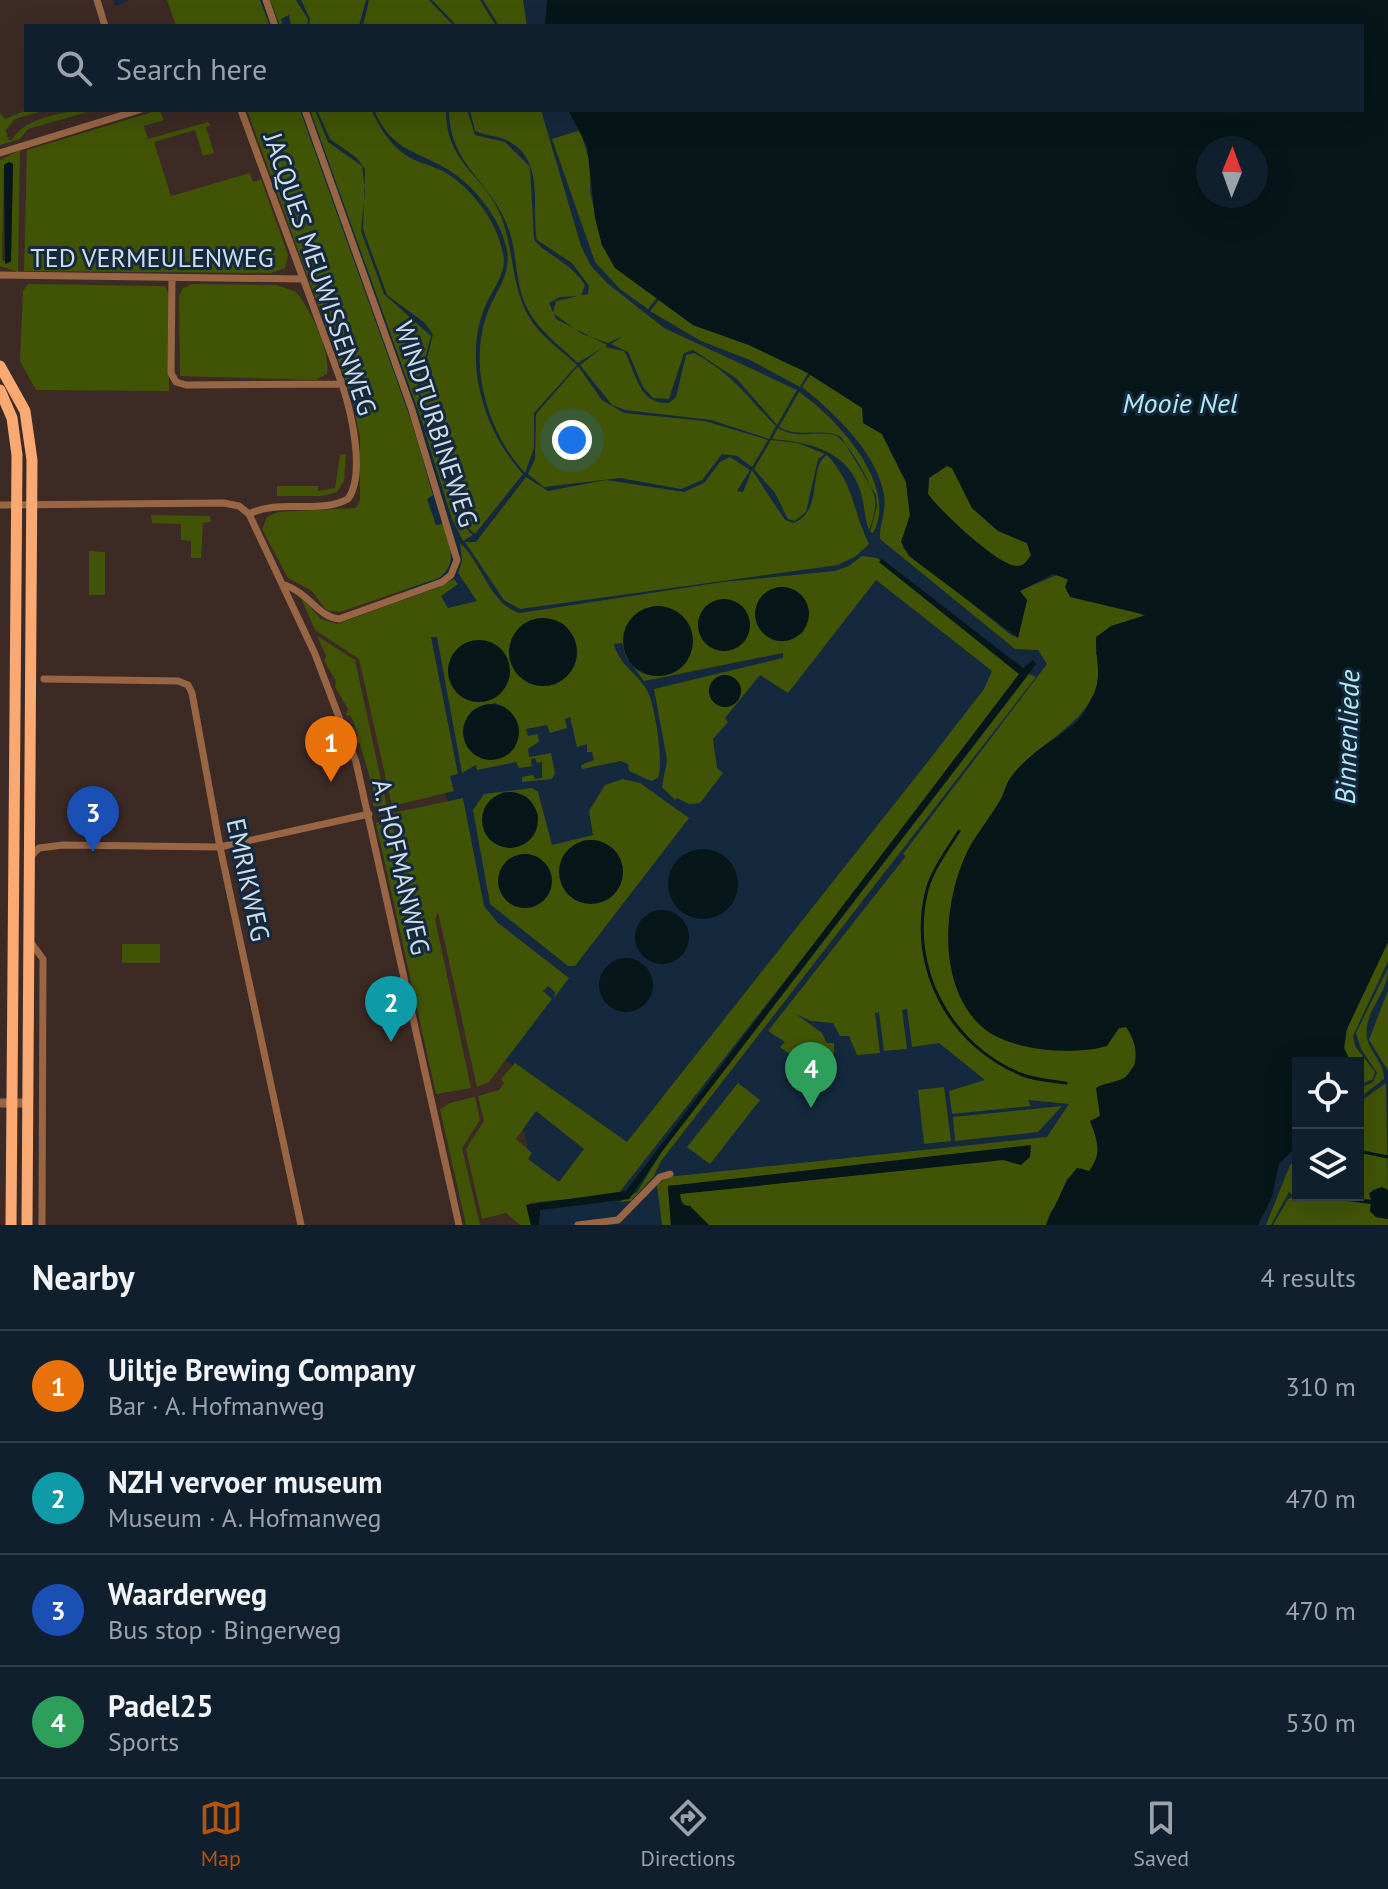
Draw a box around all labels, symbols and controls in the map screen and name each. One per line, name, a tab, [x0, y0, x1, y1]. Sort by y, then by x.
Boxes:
search box	[24, 24, 1364, 112]
icon: search	[52, 46, 96, 90]
text: Search here	[116, 49, 267, 88]
street label: JACQUES MEUWISSENWEG	[256, 127, 384, 419]
north arrow	[1196, 136, 1268, 208]
street label: TED VERMEULENWEG	[30, 241, 274, 274]
street label: WINDTURBINEWEG	[388, 317, 485, 531]
water label: Mooie Nel	[1122, 384, 1238, 421]
your location	[552, 420, 592, 460]
water label: Binnenliede	[1326, 669, 1367, 805]
pin: 1	[305, 716, 357, 782]
street label: A. HOFMANWEG	[365, 776, 438, 958]
pin: 3	[67, 786, 119, 852]
street label: EMRIKWEG	[219, 815, 278, 944]
pin: 2	[365, 976, 417, 1042]
pin: 4	[785, 1042, 837, 1108]
map controls	[1292, 1057, 1364, 1201]
button: locate	[1292, 1057, 1364, 1129]
button: layers	[1292, 1129, 1364, 1201]
text: Nearby	[32, 1255, 134, 1299]
text: 4 results	[1261, 1261, 1356, 1294]
text: Uiltje Brewing Company	[108, 1350, 415, 1389]
text: 1	[51, 1370, 65, 1403]
text: 310 m	[1285, 1370, 1356, 1403]
text: Bar · A. Hofmanweg	[108, 1389, 325, 1422]
text: NZH vervoer museum	[108, 1462, 382, 1501]
text: 2	[51, 1482, 65, 1515]
text: 470 m	[1285, 1482, 1356, 1515]
text: Museum · A. Hofmanweg	[108, 1501, 382, 1534]
text: Waarderweg	[108, 1574, 267, 1613]
text: 3	[51, 1594, 65, 1627]
text: 470 m	[1285, 1594, 1356, 1627]
text: Bus stop · Bingerweg	[108, 1613, 341, 1646]
text: Padel25	[108, 1686, 213, 1725]
text: 4	[51, 1706, 65, 1739]
text: 530 m	[1285, 1706, 1356, 1739]
text: Sports	[108, 1725, 179, 1758]
tab: Map	[199, 1796, 243, 1872]
tab: Directions	[640, 1796, 736, 1872]
tab: Saved	[1133, 1796, 1189, 1872]

